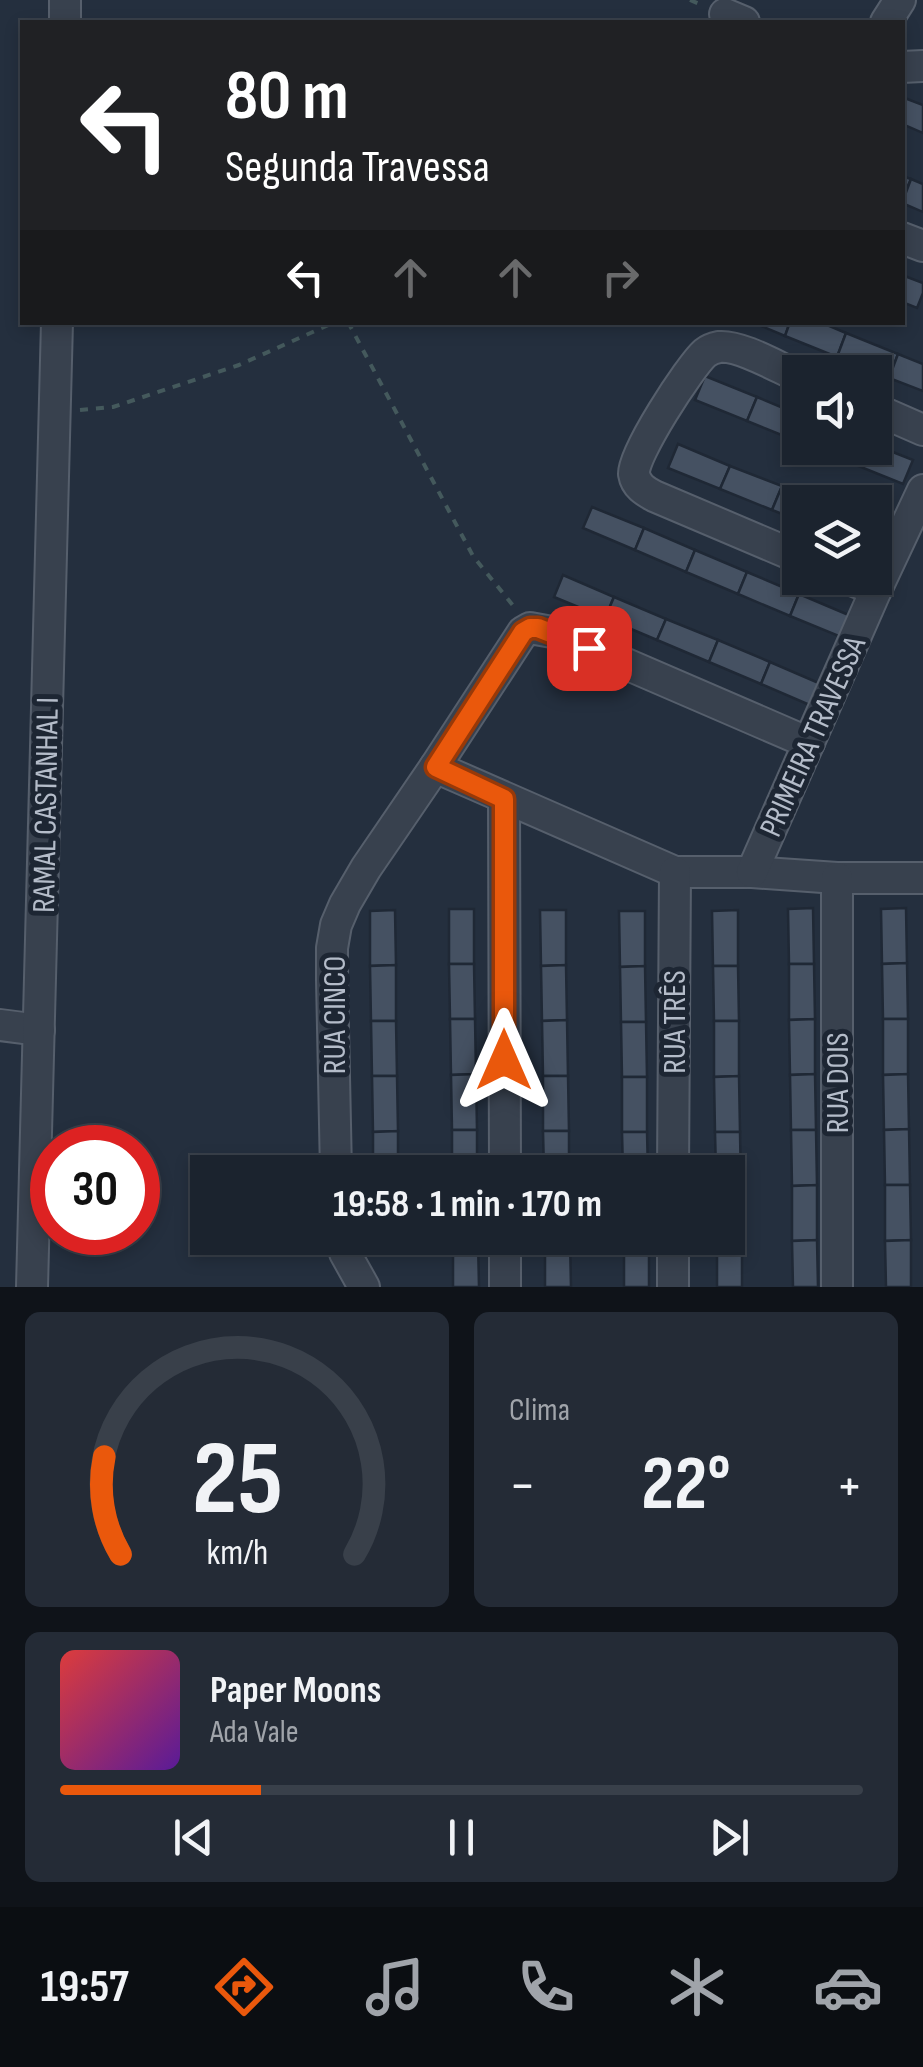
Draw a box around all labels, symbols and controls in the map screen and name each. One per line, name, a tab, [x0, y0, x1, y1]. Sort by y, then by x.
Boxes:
text: 80 m	[225, 55, 349, 139]
icon: left	[60, 60, 190, 190]
text: Segunda Travessa	[225, 140, 490, 195]
icon: left	[278, 250, 333, 305]
icon: ahead	[383, 250, 438, 305]
icon: ahead	[488, 250, 543, 305]
icon: right	[593, 250, 648, 305]
map controls	[782, 355, 892, 595]
button: sound	[782, 355, 892, 465]
button: layers	[782, 485, 892, 595]
pin	[547, 606, 632, 691]
icon: arrive	[562, 621, 617, 676]
street label: PRIMEIRA TRAVESSA	[752, 630, 875, 843]
street label: RAMAL CASTANHAL I	[25, 697, 68, 913]
street label: RUA CINCO	[316, 956, 355, 1074]
street label: RUA TRÊS	[656, 970, 695, 1074]
position arrow	[452, 1008, 556, 1112]
street label: RUA DOIS	[819, 1033, 858, 1133]
speed limit sign: 30	[30, 1125, 160, 1255]
text: 19:58 · 1 min · 170 m	[333, 1182, 602, 1227]
text: Clima	[509, 1391, 570, 1430]
text: 25	[191, 1418, 283, 1543]
text: 22°	[641, 1440, 731, 1531]
text: −	[509, 1453, 536, 1520]
text: +	[836, 1453, 863, 1520]
text: km/h	[206, 1532, 268, 1575]
text: Paper Moons	[210, 1668, 381, 1713]
text: Ada Vale	[210, 1713, 299, 1752]
icon: previous	[166, 1810, 221, 1865]
icon: pause	[434, 1810, 489, 1865]
icon: next	[702, 1810, 757, 1865]
icon: directions	[209, 1952, 279, 2022]
icon: music	[360, 1952, 430, 2022]
icon: phone	[511, 1952, 581, 2022]
icon: climate	[662, 1952, 732, 2022]
icon: car	[813, 1952, 883, 2022]
text: 19:57	[40, 1960, 129, 2015]

